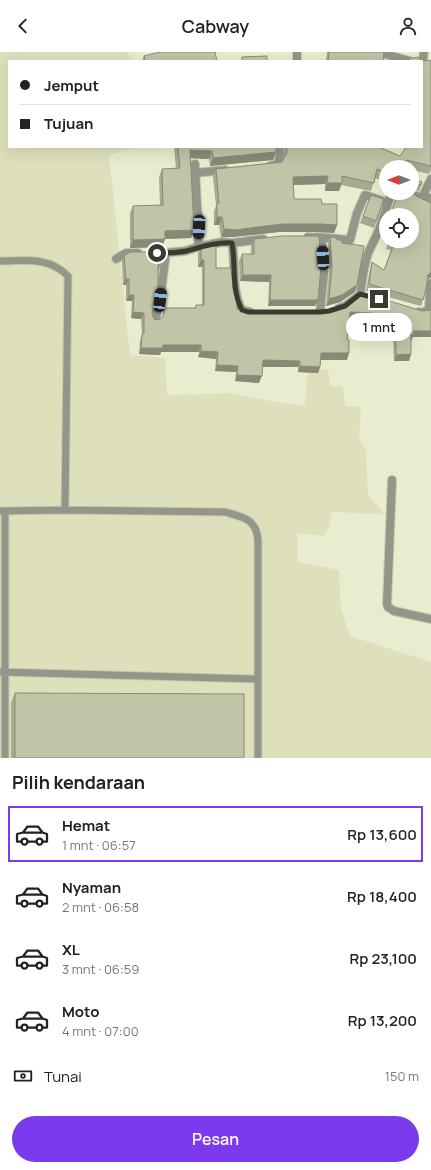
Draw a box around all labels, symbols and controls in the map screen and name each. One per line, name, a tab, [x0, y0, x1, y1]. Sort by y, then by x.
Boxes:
text: Cabway	[182, 14, 249, 38]
icon: back	[12, 15, 34, 37]
icon: person	[397, 15, 419, 37]
text: Jemput	[44, 75, 99, 96]
text: Tujuan	[44, 113, 93, 134]
north arrow	[379, 160, 419, 200]
map controls	[379, 160, 419, 248]
button: locate	[379, 208, 419, 248]
car	[192, 215, 206, 239]
route start	[148, 244, 166, 262]
car	[316, 246, 330, 270]
car	[153, 287, 167, 313]
route end	[370, 290, 388, 308]
callout: 1 mnt	[346, 313, 412, 341]
text: 1 mnt	[362, 318, 396, 336]
text: Pilih kendaraan	[12, 770, 145, 794]
text: Hemat	[62, 815, 110, 836]
icon: car	[14, 816, 50, 852]
text: Rp 13,600	[347, 824, 417, 845]
text: 1 mnt · 06:57	[62, 836, 136, 854]
text: Nyaman	[62, 877, 121, 898]
icon: car	[14, 878, 50, 914]
text: Rp 18,400	[347, 886, 417, 907]
text: 2 mnt · 06:58	[62, 898, 139, 916]
text: XL	[62, 939, 80, 960]
icon: car	[14, 940, 50, 976]
text: Rp 23,100	[350, 948, 417, 969]
text: 3 mnt · 06:59	[62, 960, 139, 978]
text: Moto	[62, 1001, 99, 1022]
icon: car	[14, 1002, 50, 1038]
text: Rp 13,200	[348, 1010, 417, 1031]
text: 4 mnt · 07:00	[62, 1022, 139, 1040]
icon: cash	[12, 1065, 34, 1087]
text: Tunai	[44, 1066, 82, 1087]
text: 150 m	[385, 1067, 419, 1085]
button: Pesan	[12, 1116, 419, 1162]

